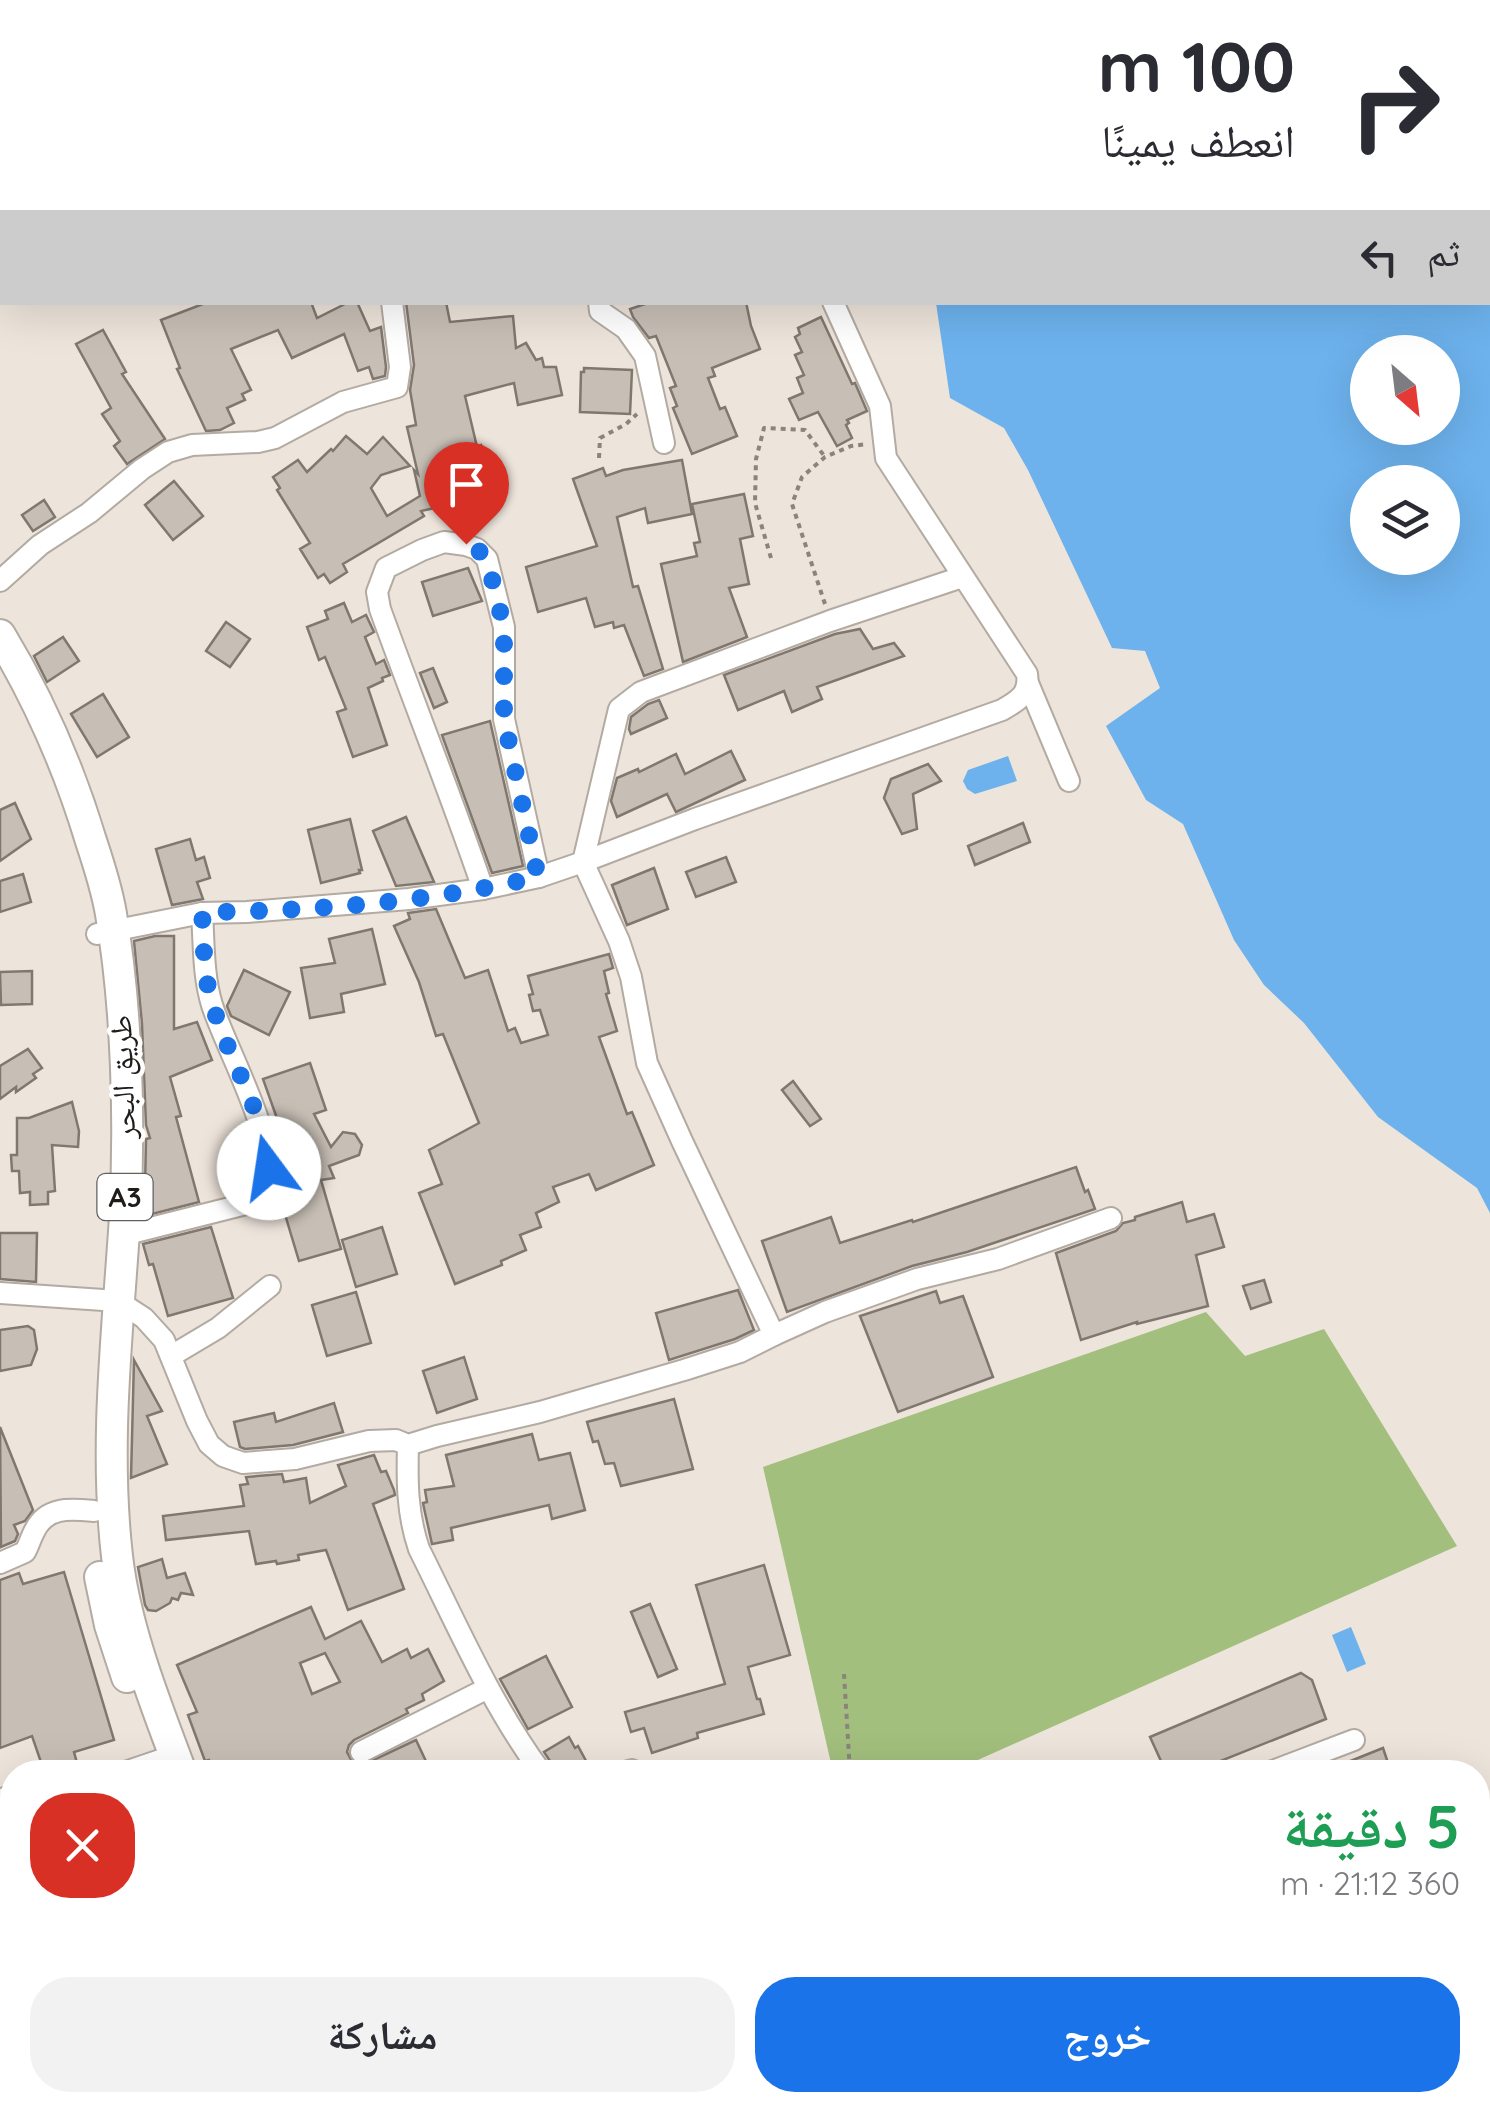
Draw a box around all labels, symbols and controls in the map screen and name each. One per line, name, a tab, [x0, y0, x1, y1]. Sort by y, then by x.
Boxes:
text: 100 m	[1098, 22, 1295, 110]
icon: right	[1330, 40, 1460, 170]
text: انعطف يمينًا	[1101, 112, 1295, 168]
text: ثم	[1427, 228, 1460, 276]
icon: left	[1352, 230, 1407, 285]
north arrow	[1350, 335, 1460, 445]
map controls	[1350, 335, 1460, 575]
pin	[424, 442, 509, 545]
icon: arrive	[439, 457, 494, 512]
button: layers	[1350, 465, 1460, 575]
street label: طريق البحر	[101, 1014, 143, 1141]
position arrow	[217, 1116, 321, 1220]
road number: A3	[98, 1174, 152, 1220]
text: 5 دقيقة	[1283, 1788, 1460, 1863]
button: close	[30, 1793, 135, 1898]
text: 360 m · 21:12	[1280, 1863, 1460, 1903]
button: مشاركة	[30, 1977, 735, 2092]
button: خروج	[755, 1977, 1460, 2092]

